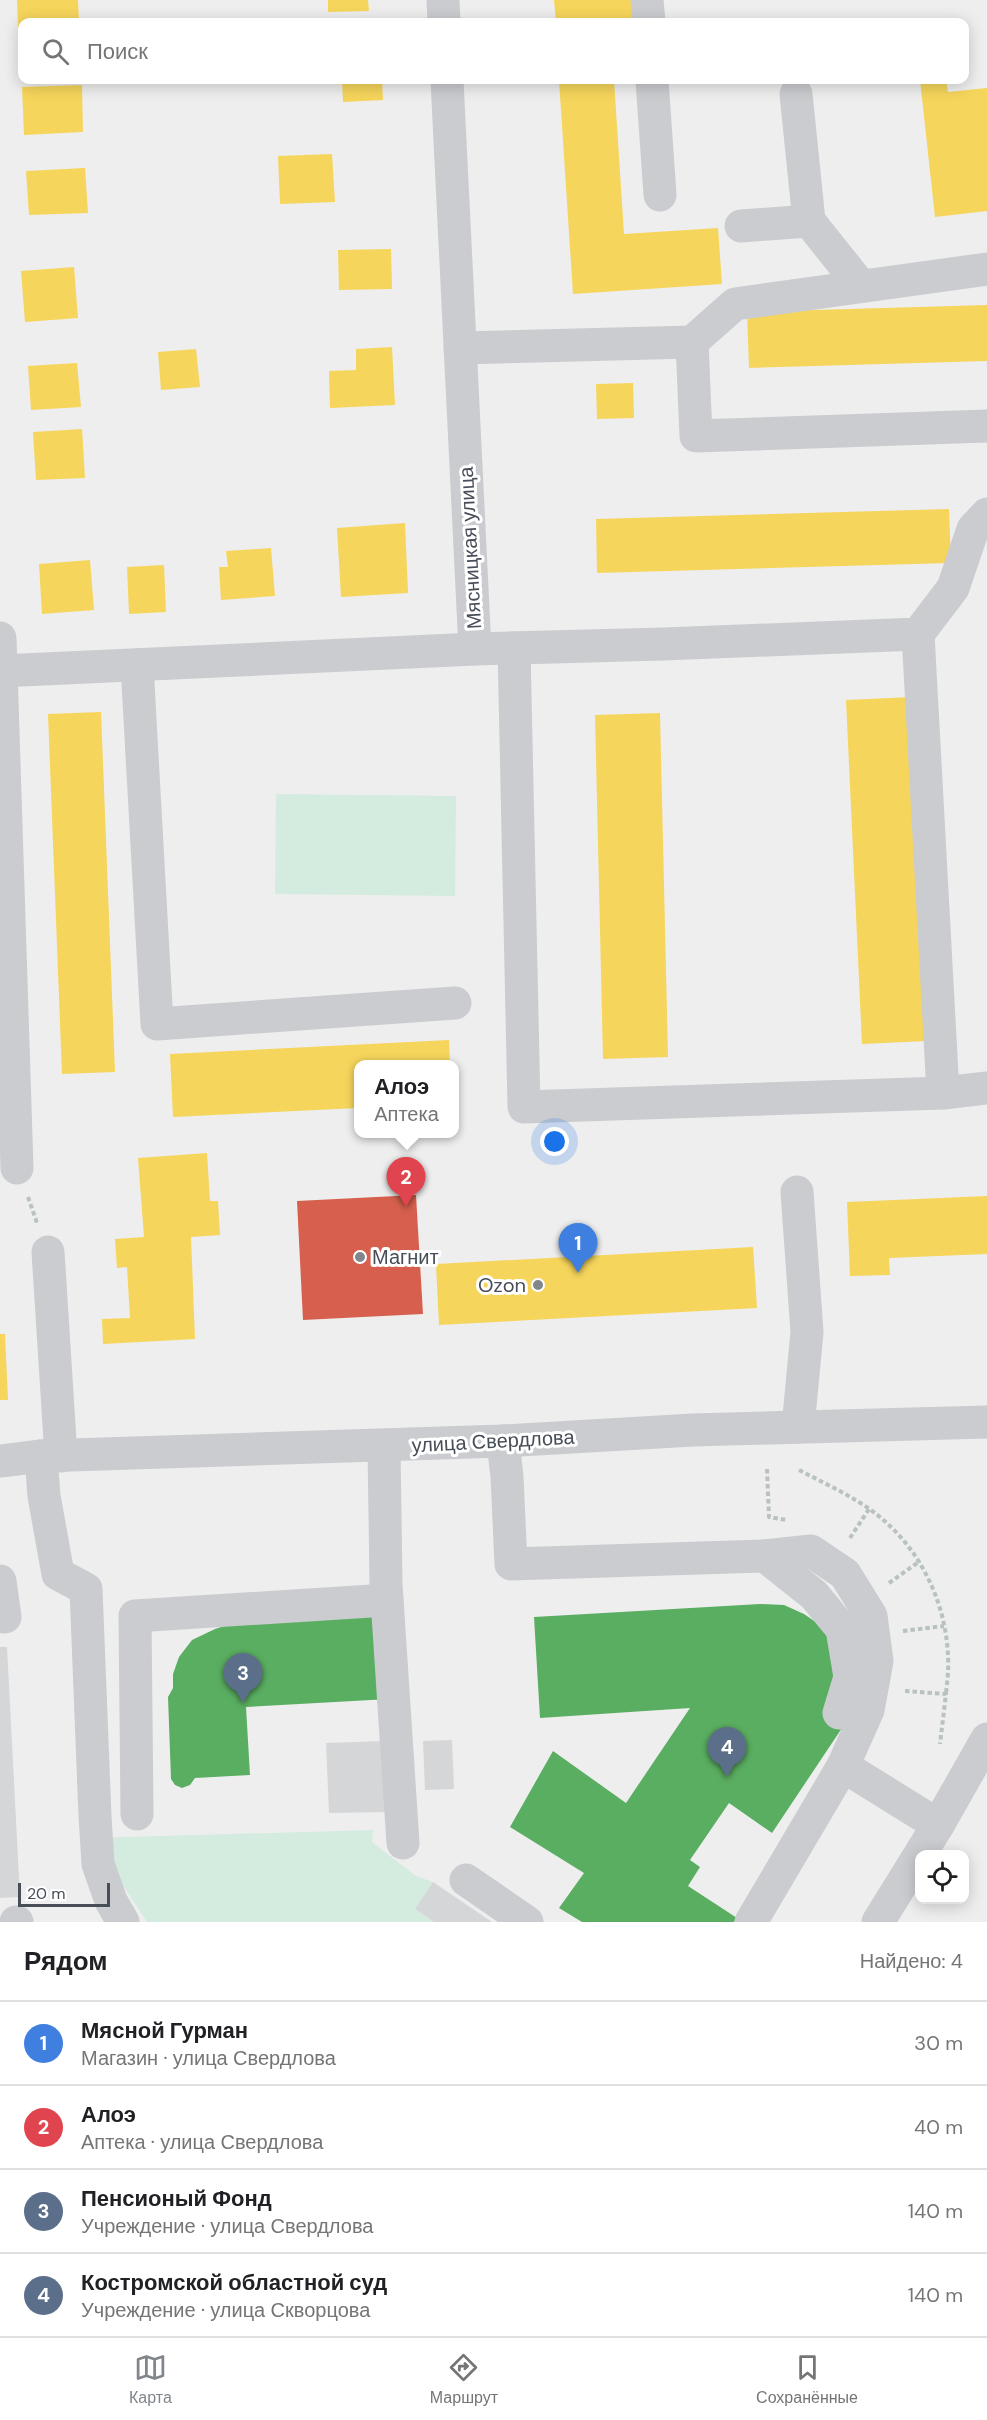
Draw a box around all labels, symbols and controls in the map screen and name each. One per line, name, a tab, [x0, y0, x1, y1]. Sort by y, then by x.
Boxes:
search box	[18, 18, 969, 84]
icon: search	[39, 35, 72, 68]
text: Поиск	[87, 37, 148, 66]
street label: Мясницкая улица	[453, 465, 487, 630]
popup	[354, 1060, 459, 1138]
text: Алоэ	[374, 1072, 429, 1101]
text: Аптека	[374, 1101, 439, 1127]
your location	[540, 1127, 569, 1156]
pin: 2	[386, 1158, 426, 1207]
pin: 1	[558, 1224, 598, 1273]
place label: Магнит	[372, 1244, 439, 1270]
marker: Магнит	[353, 1250, 367, 1264]
place label: Ozon	[478, 1272, 526, 1298]
marker: Ozon	[531, 1278, 545, 1292]
street label: улица Свердлова	[411, 1424, 576, 1458]
pin: 3	[224, 1654, 262, 1703]
pin: 4	[708, 1728, 746, 1777]
map controls	[915, 1850, 969, 1904]
button: locate	[915, 1850, 969, 1904]
scale bar	[18, 1880, 110, 1908]
text: 20 m	[27, 1883, 66, 1904]
text: Рядом	[24, 1944, 107, 1978]
text: Найдено: 4	[860, 1948, 963, 1974]
text: Мясной Гурман	[81, 2016, 248, 2045]
text: 1	[40, 2030, 47, 2056]
text: 30 m	[914, 2030, 963, 2056]
text: Магазин · улица Свердлова	[81, 2045, 336, 2071]
text: Алоэ	[81, 2100, 136, 2129]
text: 2	[38, 2114, 49, 2140]
text: 40 m	[914, 2114, 963, 2140]
text: Аптека · улица Свердлова	[81, 2129, 323, 2155]
text: Пенсионый Фонд	[81, 2184, 272, 2213]
text: 3	[37, 2198, 50, 2224]
text: 140 m	[908, 2198, 963, 2224]
text: Учреждение · улица Свердлова	[81, 2213, 373, 2239]
text: Костромской областной суд	[81, 2268, 387, 2297]
text: 4	[37, 2282, 50, 2308]
text: 140 m	[908, 2282, 963, 2308]
text: Учреждение · улица Скворцова	[81, 2297, 370, 2323]
tab: Карта	[129, 2351, 172, 2408]
tab: Маршрут	[430, 2351, 498, 2408]
tab: Сохранённые	[756, 2351, 858, 2408]

